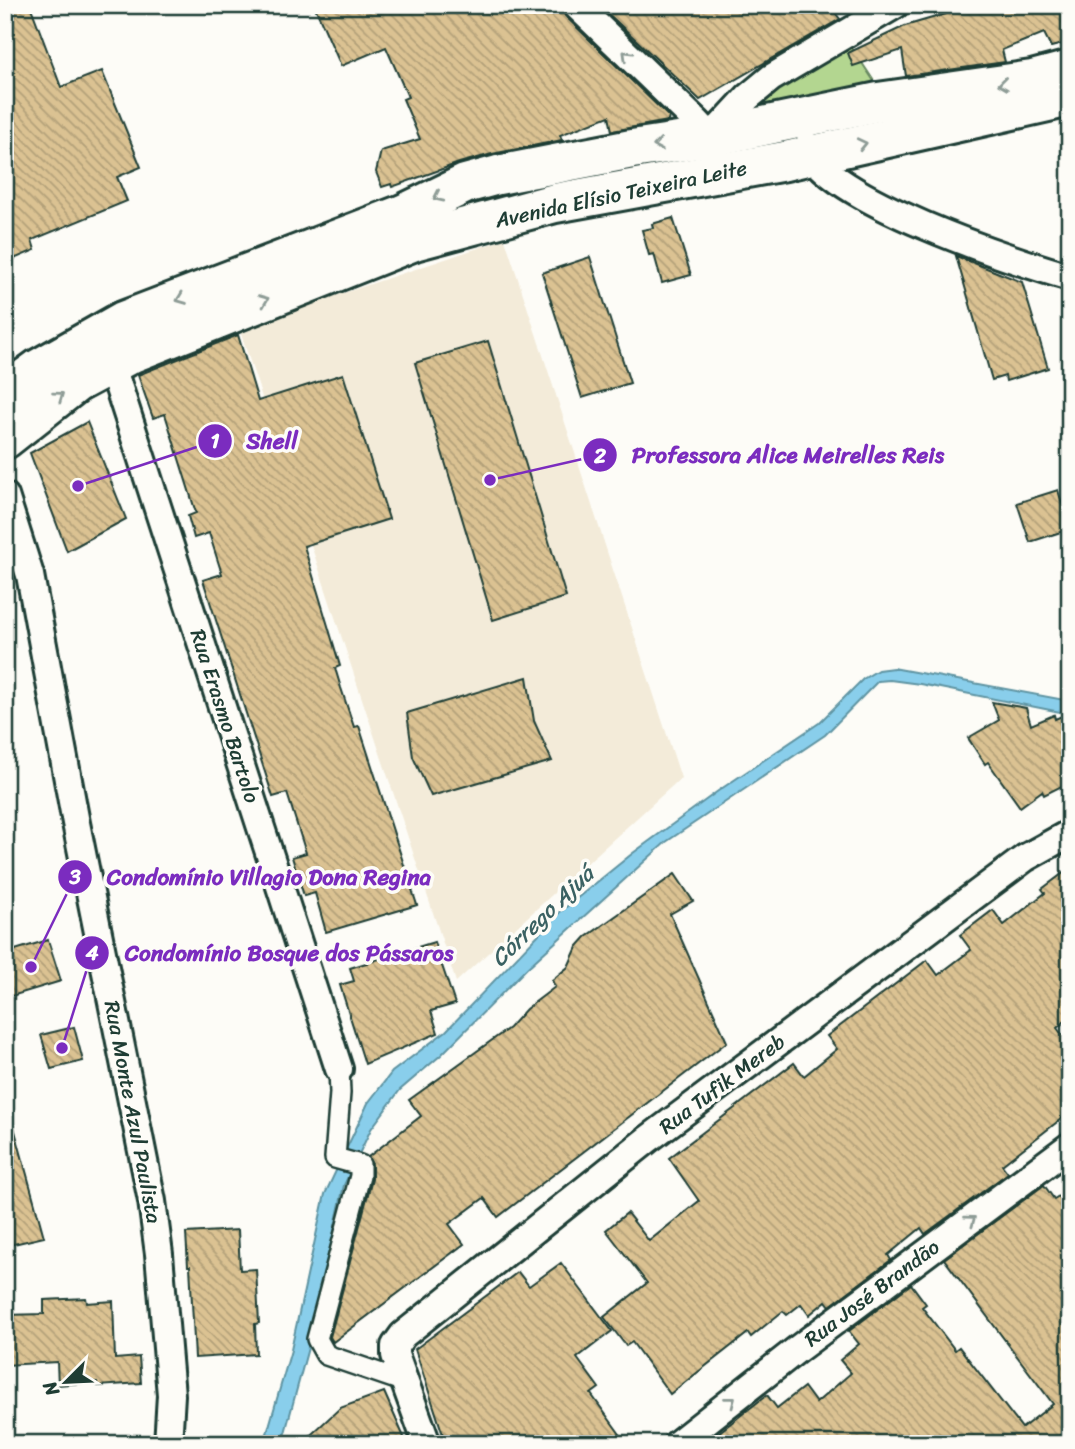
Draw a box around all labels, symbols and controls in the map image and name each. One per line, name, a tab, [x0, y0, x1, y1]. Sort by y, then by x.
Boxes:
one-way arrow	[623, 50, 636, 63]
one-way arrow	[997, 76, 1009, 91]
one-way arrow	[653, 137, 664, 152]
one-way arrow	[856, 138, 868, 153]
street label: Avenida Elísio Teixeira Leite	[491, 149, 751, 239]
one-way arrow	[433, 189, 445, 203]
one-way arrow	[175, 290, 187, 304]
one-way arrow	[257, 294, 269, 308]
one-way arrow	[51, 392, 64, 404]
callout: Shell	[197, 419, 311, 463]
text: Shell	[245, 421, 299, 462]
text: 1	[210, 422, 220, 460]
callout: Professora Alice Meirelles Reis	[582, 433, 959, 477]
text: Professora Alice Meirelles Reis	[632, 435, 945, 476]
text: 2	[593, 437, 606, 475]
street label: Rua Erasmo Bartolo	[179, 624, 271, 808]
water label: Córrego Ajuá	[480, 853, 607, 977]
callout: Condomínio Villagio Dona Regina	[57, 855, 446, 899]
text: Condomínio Villagio Dona Regina	[106, 857, 432, 898]
text: 3	[68, 858, 81, 896]
callout: Condomínio Bosque dos Pássaros	[75, 931, 468, 975]
text: Condomínio Bosque dos Pássaros	[124, 933, 454, 974]
text: 4	[84, 934, 99, 972]
street label: Rua Monte Azul Paulista	[93, 997, 173, 1227]
street label: Rua Tufik Mereb	[650, 1023, 794, 1145]
one-way arrow	[963, 1215, 975, 1228]
street label: Rua José Brandão	[796, 1229, 949, 1357]
north arrow	[32, 1348, 102, 1418]
text: N	[33, 1375, 69, 1402]
one-way arrow	[723, 1397, 735, 1410]

